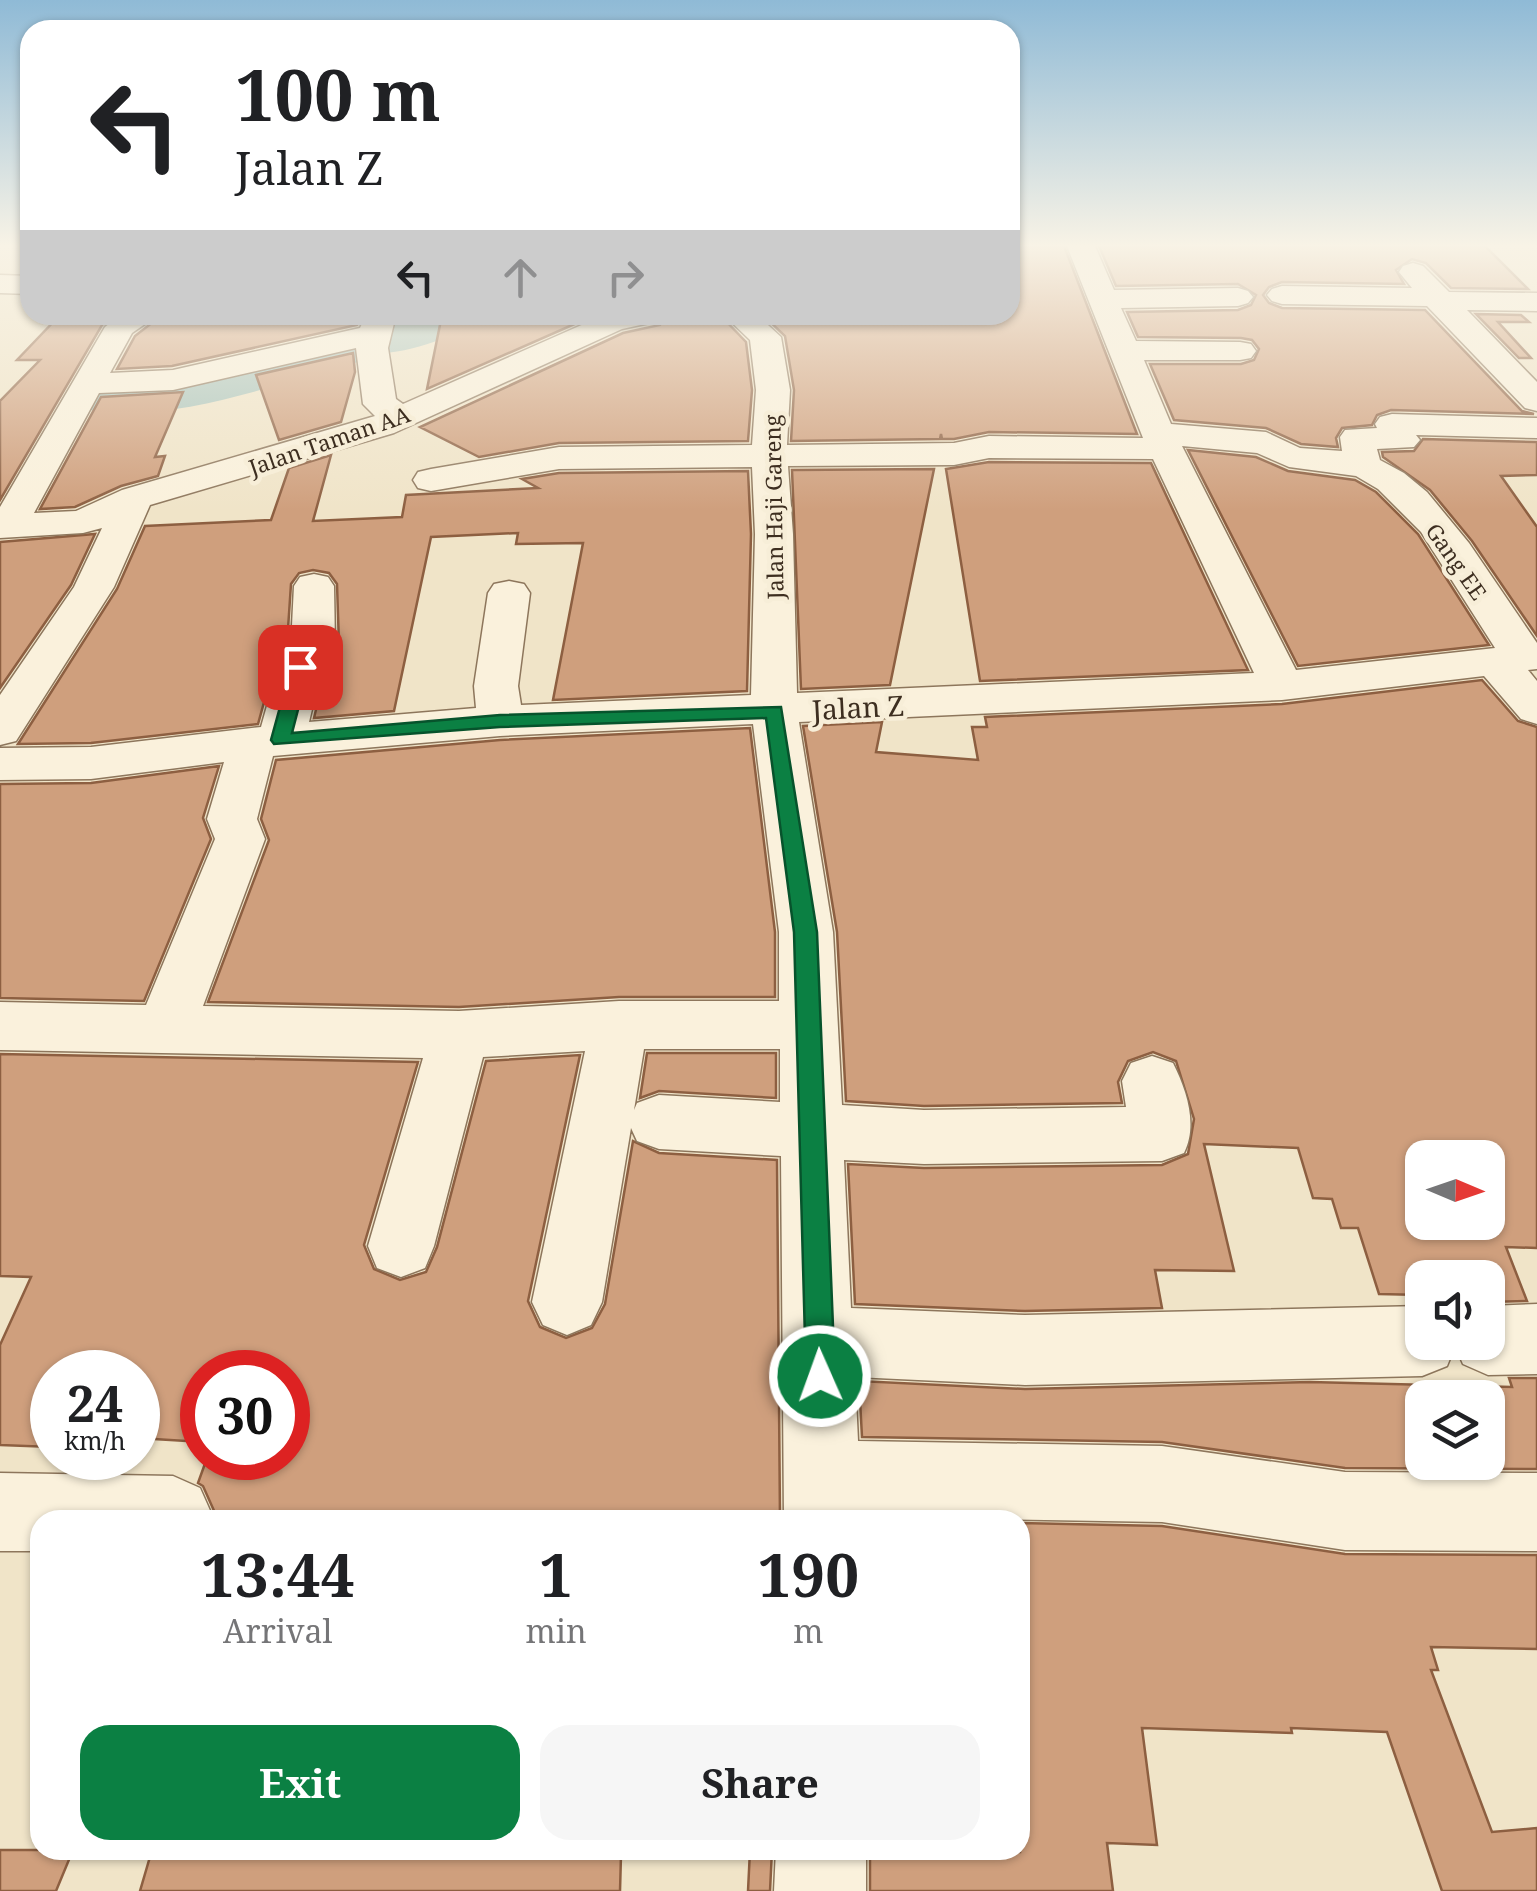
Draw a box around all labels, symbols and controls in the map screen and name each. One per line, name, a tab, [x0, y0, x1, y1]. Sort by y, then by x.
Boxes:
text: 100 m	[235, 46, 441, 142]
icon: left	[70, 60, 200, 190]
text: Jalan Z	[235, 137, 383, 198]
icon: left	[388, 250, 443, 305]
icon: ahead	[493, 250, 548, 305]
icon: right	[598, 250, 653, 305]
street label: Jalan Taman AA	[243, 398, 414, 482]
street label: Jalan Haji Gareng	[756, 414, 790, 601]
street label: Gang EE	[1420, 517, 1494, 605]
pin	[258, 625, 343, 710]
icon: arrive	[273, 640, 328, 695]
street label: Jalan Z	[810, 686, 905, 728]
north arrow	[1405, 1140, 1505, 1240]
map controls	[1405, 1140, 1505, 1480]
button: sound	[1405, 1260, 1505, 1360]
position arrow	[768, 1324, 872, 1428]
speed limit sign: 30	[180, 1350, 310, 1480]
text: 24	[67, 1369, 123, 1437]
button: layers	[1405, 1380, 1505, 1480]
text: km/h	[64, 1423, 126, 1457]
text: 13:44	[201, 1533, 355, 1615]
text: 1	[539, 1533, 573, 1615]
text: 190	[757, 1533, 859, 1615]
text: Arrival	[223, 1609, 332, 1652]
text: min	[526, 1609, 587, 1652]
text: m	[793, 1609, 823, 1652]
button: Exit	[80, 1725, 520, 1840]
button: Share	[540, 1725, 980, 1840]

